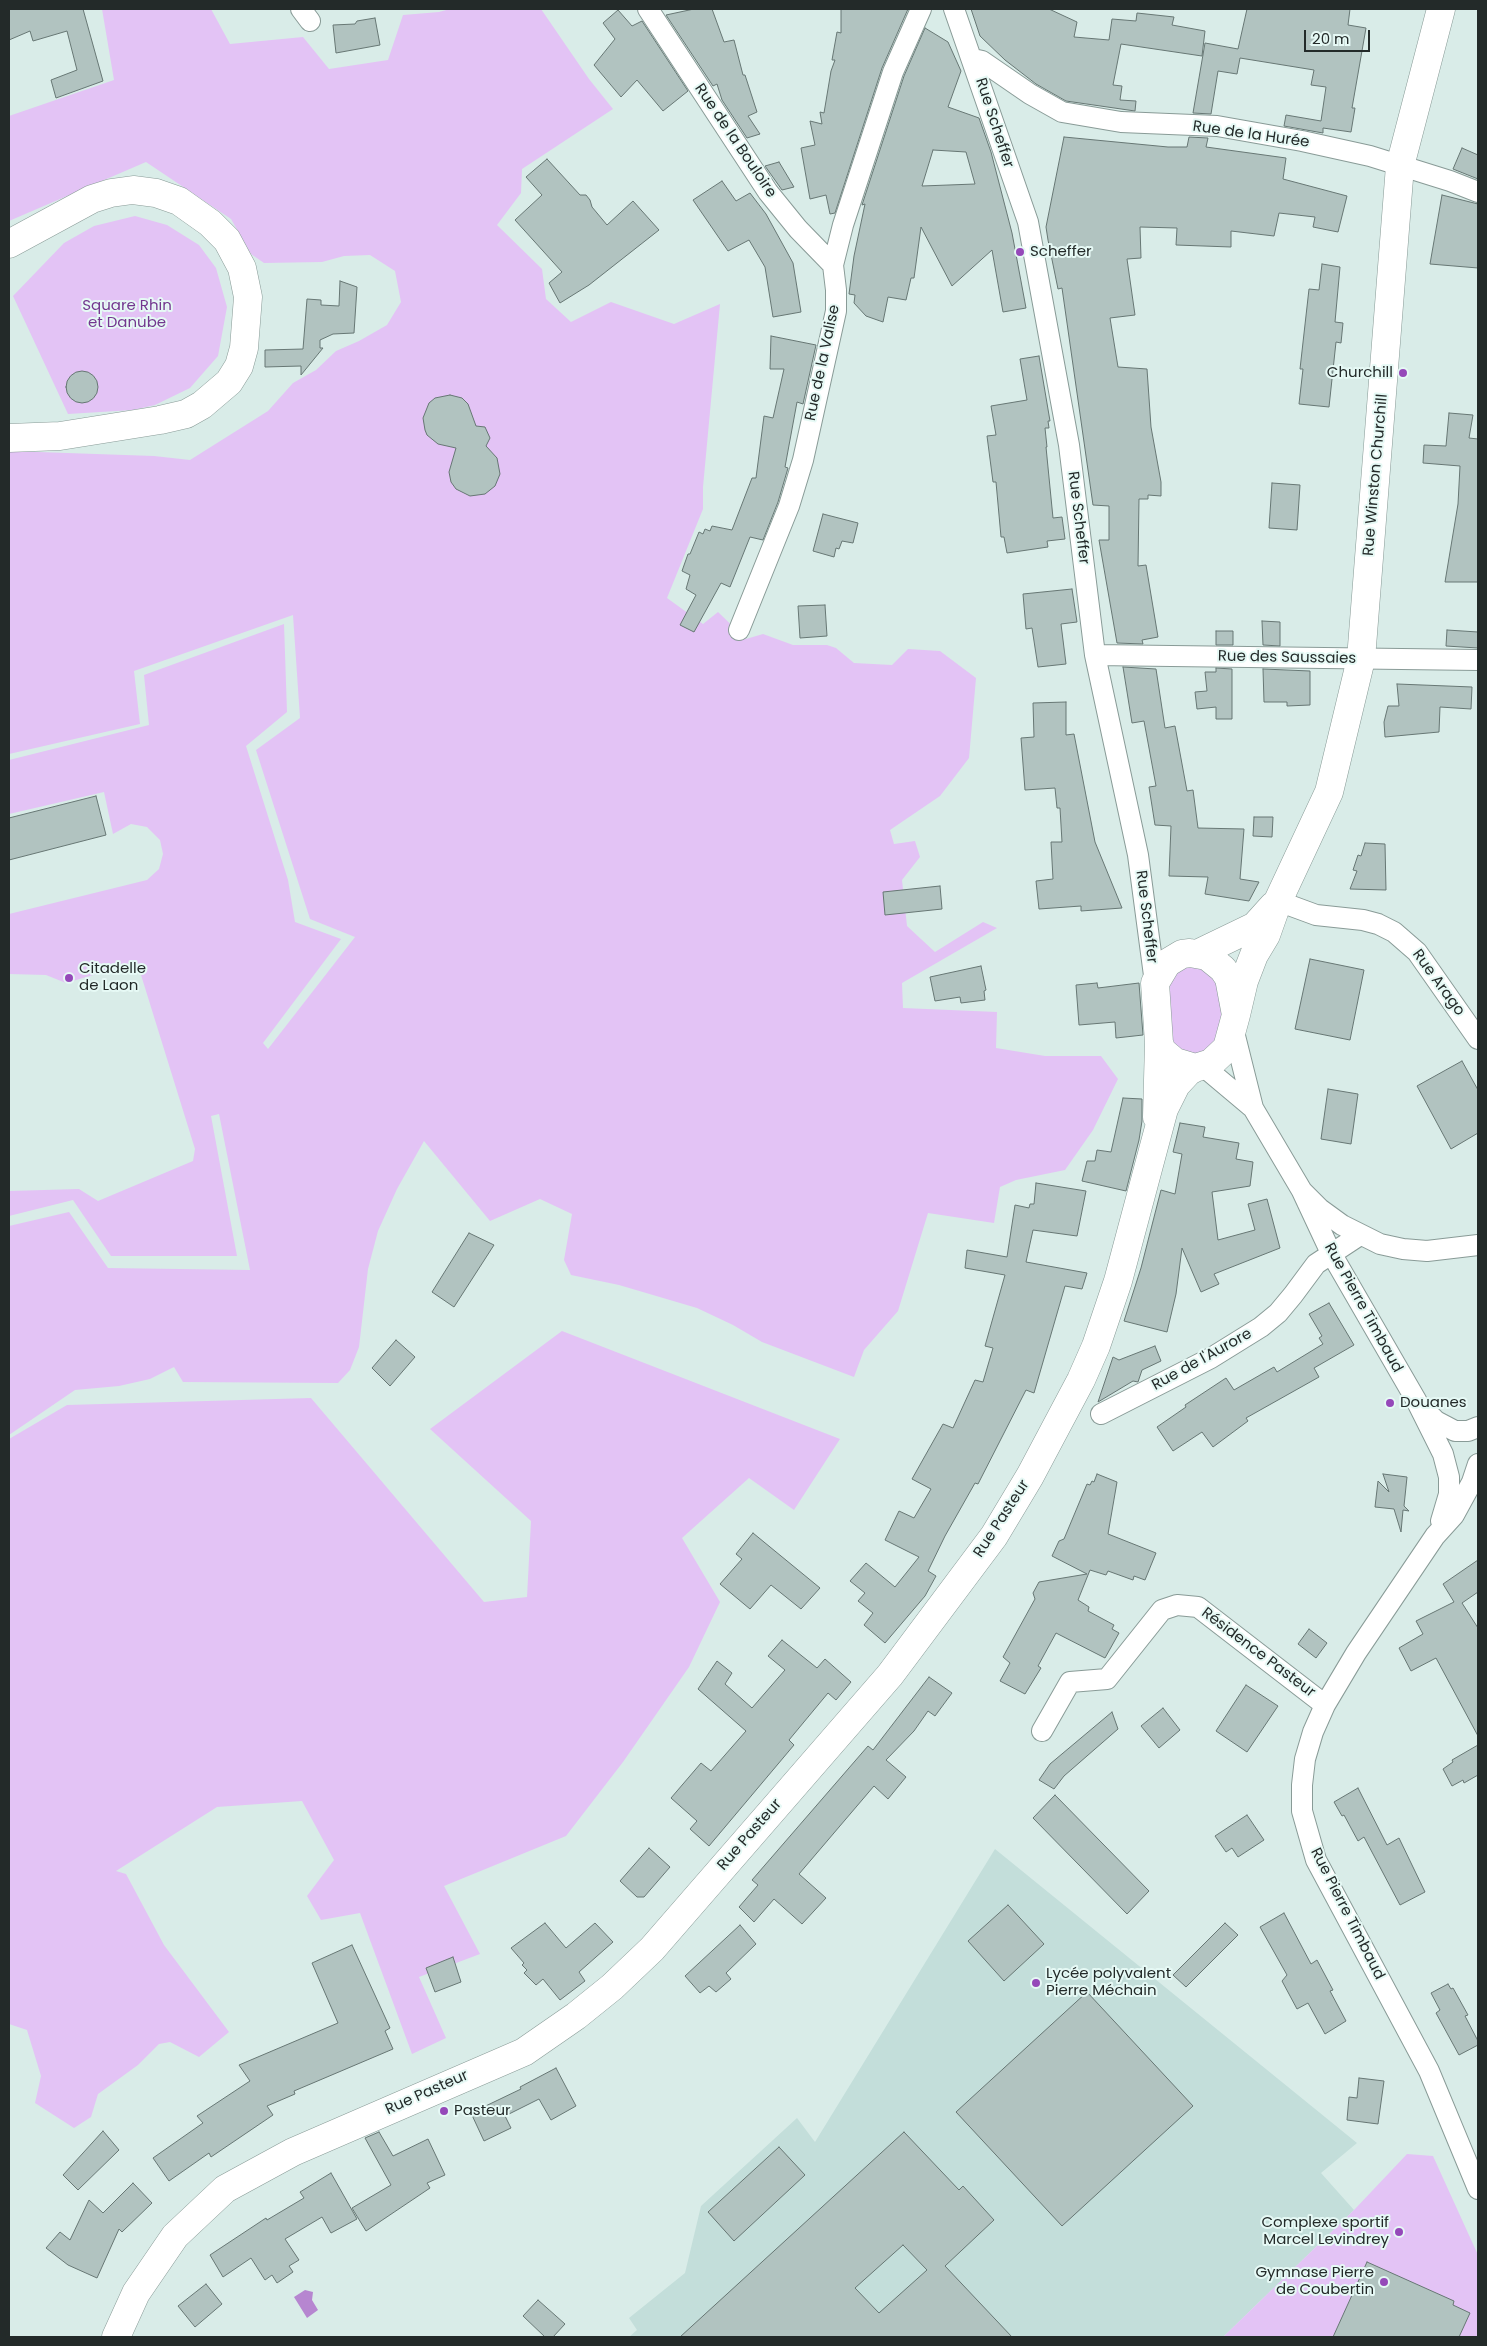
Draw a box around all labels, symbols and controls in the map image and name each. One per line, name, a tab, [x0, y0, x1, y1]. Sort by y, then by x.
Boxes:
scale bar	[1307, 20, 1373, 52]
text: 20 m	[1312, 28, 1350, 49]
street label: Rue Scheffer	[971, 76, 1017, 170]
street label: Rue de la Bouloire	[690, 81, 780, 201]
street label: Rue de la Hurée	[1192, 118, 1310, 152]
place label: Scheffer	[1030, 243, 1092, 261]
marker: Scheffer	[1014, 246, 1026, 258]
park label: Square Rhin et Danube	[82, 297, 172, 332]
street label: Rue de la Valise	[802, 303, 844, 423]
place label: Churchill	[1327, 364, 1393, 382]
marker: Churchill	[1397, 367, 1409, 379]
street label: Rue Winston Churchill	[1360, 393, 1392, 557]
street label: Rue Scheffer	[1063, 470, 1093, 566]
street label: Rue des Saussaies	[1218, 648, 1356, 668]
street label: Rue Scheffer	[1131, 869, 1161, 965]
street label: Rue Arago	[1408, 946, 1468, 1020]
place label: Citadelle de Laon	[79, 960, 146, 995]
marker: Citadelle de Laon	[63, 972, 75, 984]
street label: Rue Pierre Timbaud	[1320, 1240, 1406, 1376]
street label: Rue de l'Aurore	[1149, 1325, 1255, 1395]
place label: Douanes	[1400, 1394, 1467, 1412]
marker: Douanes	[1384, 1397, 1396, 1409]
street label: Rue Pasteur	[970, 1477, 1034, 1561]
street label: Résidence Pasteur	[1197, 1604, 1319, 1702]
street label: Rue Pasteur	[714, 1796, 786, 1874]
street label: Rue Pierre Timbaud	[1306, 1845, 1388, 1983]
place label: Lycée polyvalent Pierre Méchain	[1046, 1965, 1171, 2000]
marker: Lycée polyvalent Pierre Méchain	[1030, 1977, 1042, 1989]
street label: Rue Pasteur	[383, 2067, 471, 2119]
place label: Pasteur	[454, 2102, 511, 2120]
marker: Pasteur	[438, 2105, 450, 2117]
place label: Complexe sportif Marcel Levindrey	[1262, 2214, 1389, 2249]
marker: Complexe sportif Marcel Levindrey	[1393, 2226, 1405, 2238]
place label: Gymnase Pierre de Coubertin	[1255, 2264, 1374, 2299]
marker: Gymnase Pierre de Coubertin	[1378, 2276, 1390, 2288]

